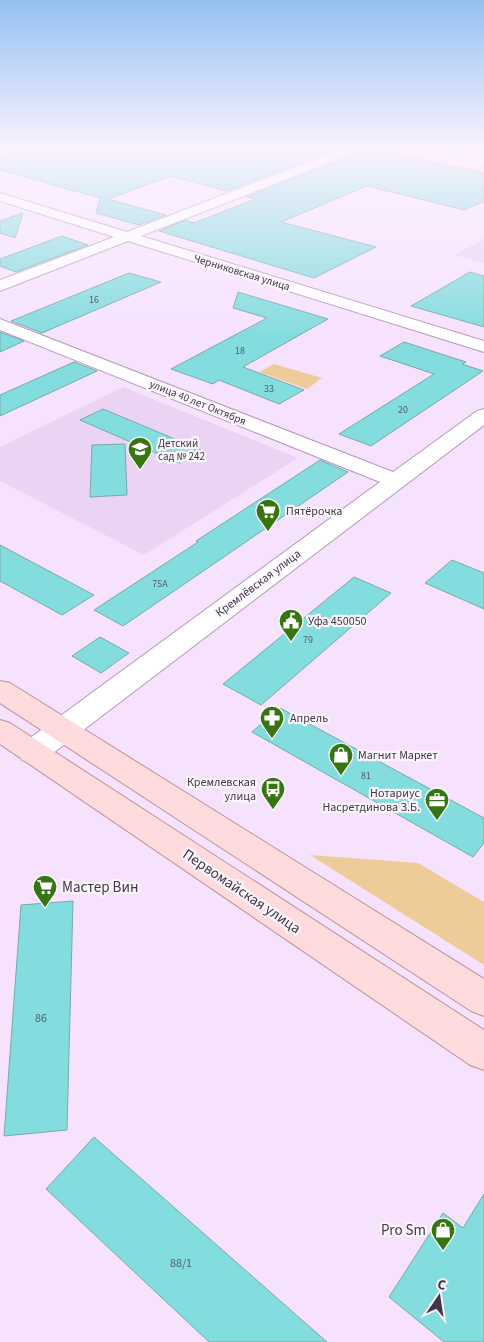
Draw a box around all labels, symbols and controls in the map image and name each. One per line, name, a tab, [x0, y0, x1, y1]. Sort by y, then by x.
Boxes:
street label: Черниковская улица	[192, 251, 292, 294]
house number: 16	[89, 293, 99, 307]
house number: 18	[235, 344, 245, 358]
street label: улица 40 лет Октября	[147, 376, 248, 429]
house number: 33	[264, 382, 274, 396]
house number: 20	[398, 403, 408, 417]
school or university icon: Детский сад № 242	[127, 436, 153, 470]
place label: Детский сад № 242	[158, 436, 205, 464]
supermarket icon: Пятёрочка	[255, 498, 281, 532]
place label: Пятёрочка	[286, 503, 342, 520]
street label: Кремлёвская улица	[212, 546, 305, 621]
house number: 75А	[152, 577, 168, 591]
public building icon: Уфа 450050	[278, 608, 304, 642]
place label: Уфа 450050	[308, 613, 367, 630]
house number: 79	[303, 633, 313, 647]
pharmacy icon: Апрель	[259, 705, 285, 739]
place label: Апрель	[290, 710, 328, 727]
shop icon: Магнит Маркет	[328, 742, 354, 776]
place label: Магнит Маркет	[358, 747, 438, 764]
house number: 81	[361, 769, 371, 783]
place label: Кремлевская улица	[187, 774, 256, 805]
bus stop icon: Кремлевская улица	[260, 776, 286, 810]
place label: Нотариус Насретдинова З.Б.	[322, 785, 421, 816]
office icon: Нотариус Насретдинова З.Б.	[424, 787, 450, 821]
street label: Первомайская улица	[178, 844, 305, 939]
supermarket icon: Мастер Вин	[32, 874, 58, 908]
place label: Мастер Вин	[62, 877, 138, 898]
house number: 86	[35, 1010, 47, 1027]
shop icon: Pro Sm	[430, 1217, 456, 1251]
place label: Pro Sm	[381, 1220, 426, 1241]
house number: 88/1	[170, 1255, 192, 1272]
north arrow	[414, 1272, 464, 1322]
text: С	[435, 1275, 448, 1296]

